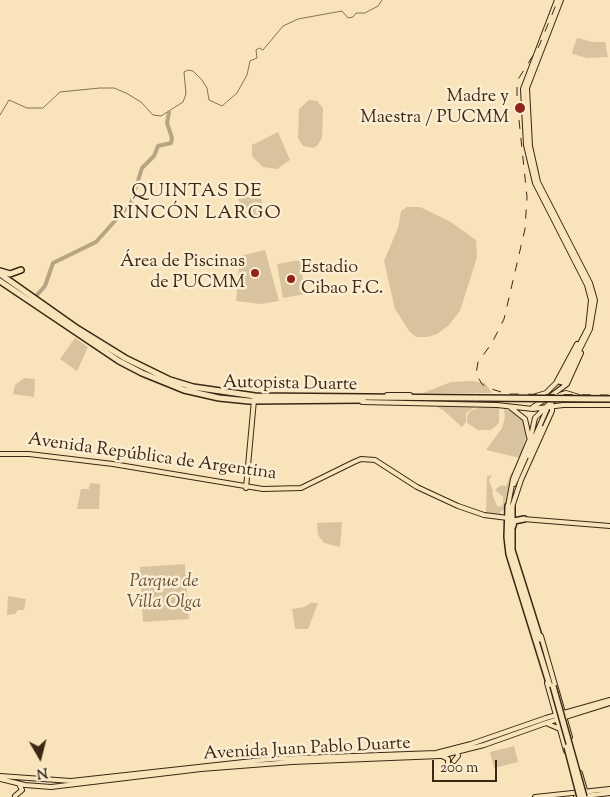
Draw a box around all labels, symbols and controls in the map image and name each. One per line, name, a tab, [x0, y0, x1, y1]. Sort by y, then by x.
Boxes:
place label: Madre y Maestra / PUCMM	[360, 87, 509, 130]
marker: Madre y Maestra / PUCMM	[513, 101, 527, 115]
district label: QUINTAS DE RINCÓN LARGO	[111, 182, 283, 226]
place label: Área de Piscinas de PUCMM	[120, 252, 245, 294]
place label: Estadio Cibao F.C.	[301, 258, 383, 300]
marker: Área de Piscinas de PUCMM	[249, 267, 261, 279]
marker: Estadio Cibao F.C.	[285, 273, 297, 285]
street label: Autopista Duarte	[223, 373, 357, 397]
street label: Avenida República de Argentina	[26, 430, 278, 486]
park label: Parque de Villa Olga	[127, 572, 201, 614]
north arrow	[15, 732, 65, 782]
street label: Avenida Juan Pablo Duarte	[203, 734, 411, 766]
scale bar	[435, 750, 500, 782]
text: 200 m	[440, 758, 479, 779]
text: N	[35, 761, 49, 783]

